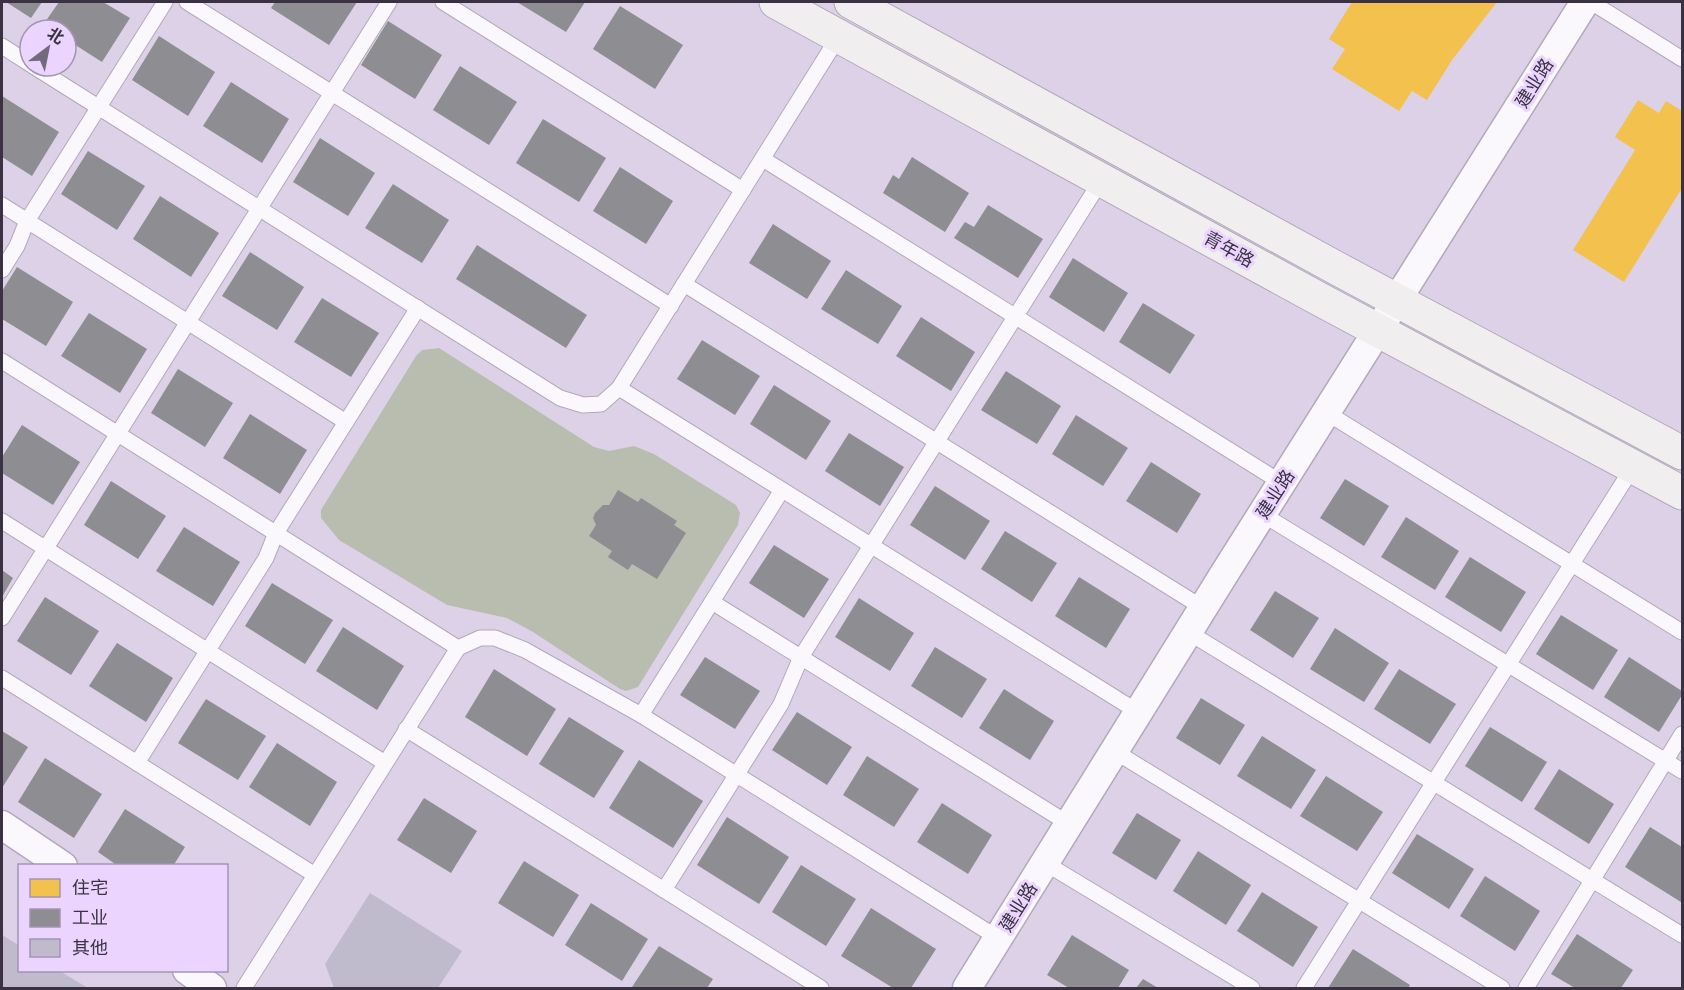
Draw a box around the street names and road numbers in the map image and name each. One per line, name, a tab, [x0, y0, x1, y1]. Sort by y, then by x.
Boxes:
street label: 建业路	[1510, 54, 1558, 112]
street label: 青年路	[1200, 226, 1258, 272]
street label: 建业路	[1251, 465, 1299, 523]
street label: 建业路	[994, 878, 1042, 936]

